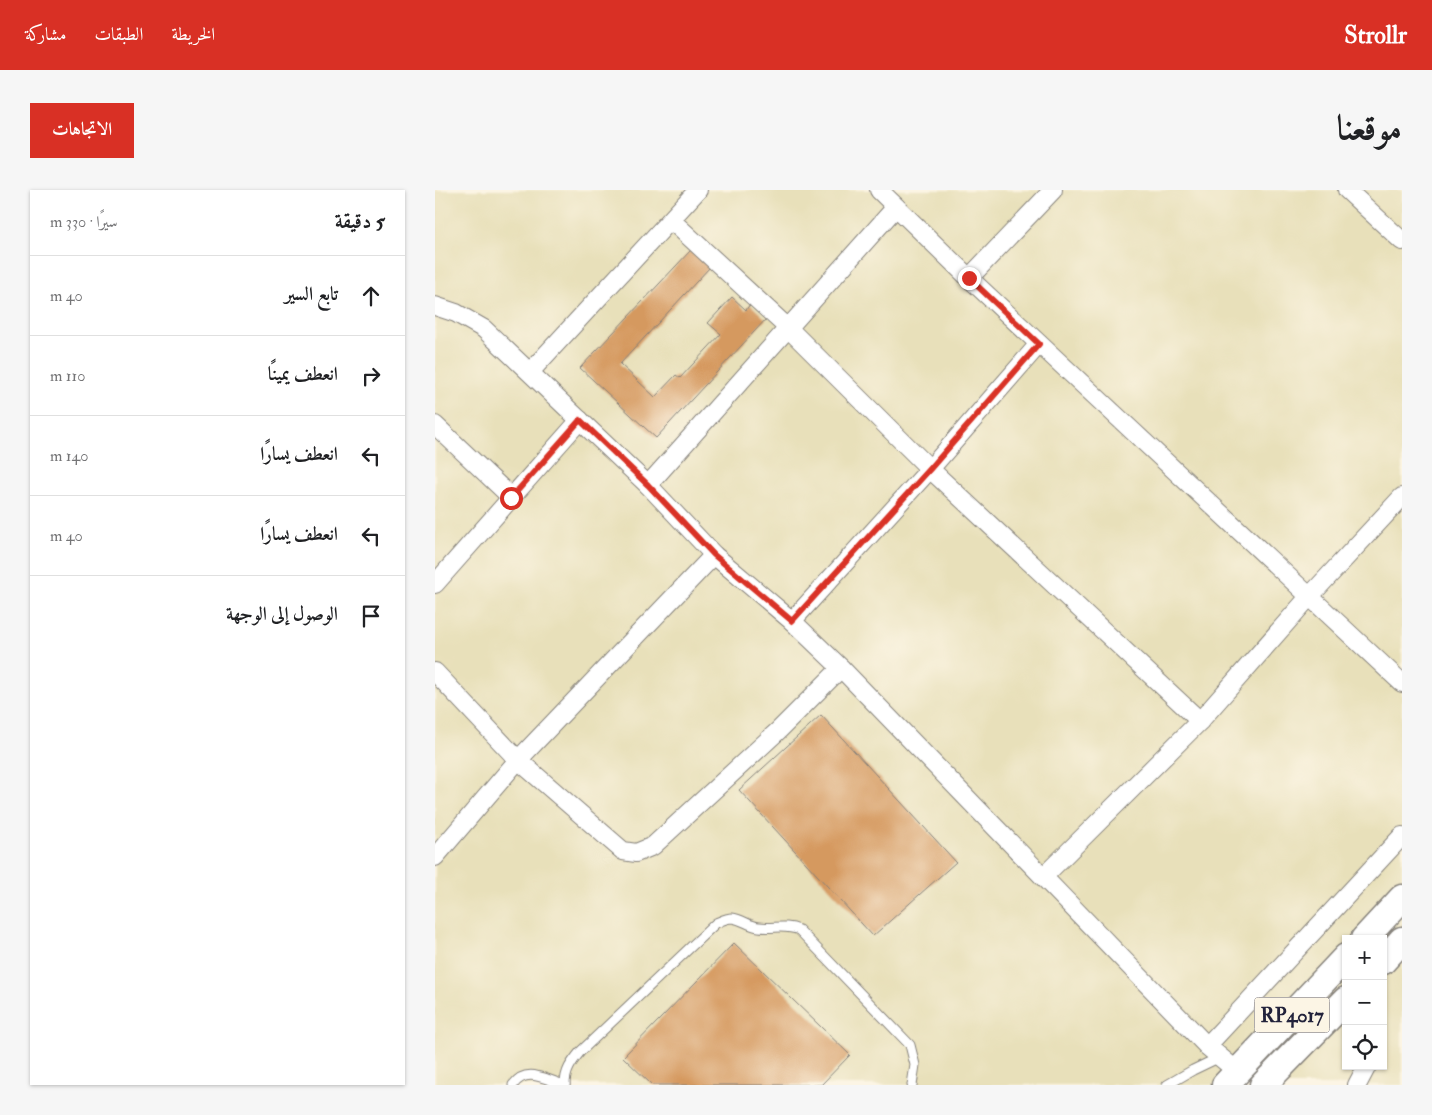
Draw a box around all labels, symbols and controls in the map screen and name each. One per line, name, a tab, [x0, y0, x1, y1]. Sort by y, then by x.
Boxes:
text: Strollr	[1344, 20, 1407, 51]
text: مشاركة	[25, 23, 66, 46]
text: الطبقات	[94, 23, 143, 46]
text: الخريطة	[171, 23, 215, 46]
button: الاتجاهات	[30, 103, 134, 158]
text: موقعنا	[1337, 106, 1402, 150]
text: 5 دقيقة	[335, 208, 385, 235]
text: سيرًا · 330 m	[50, 212, 118, 232]
route end	[958, 267, 981, 290]
text: تابع السير	[284, 282, 338, 306]
icon: ahead	[357, 282, 385, 310]
text: 40 m	[50, 286, 83, 306]
text: انعطف يمينًا	[268, 362, 338, 386]
icon: right	[357, 362, 385, 390]
text: 110 m	[50, 366, 85, 386]
text: انعطف يسارًا	[260, 442, 338, 466]
icon: left	[357, 442, 385, 470]
text: 140 m	[50, 446, 88, 466]
route start	[500, 487, 523, 510]
text: انعطف يسارًا	[260, 522, 338, 546]
icon: left	[357, 522, 385, 550]
text: 40 m	[50, 526, 83, 546]
text: الوصول إلى الوجهة	[226, 602, 338, 626]
icon: arrive	[357, 602, 385, 630]
map controls	[1342, 935, 1387, 1070]
button: +	[1342, 935, 1387, 980]
button: −	[1342, 980, 1387, 1025]
road number: RP4017	[1255, 998, 1329, 1032]
button: locate	[1342, 1025, 1387, 1070]

